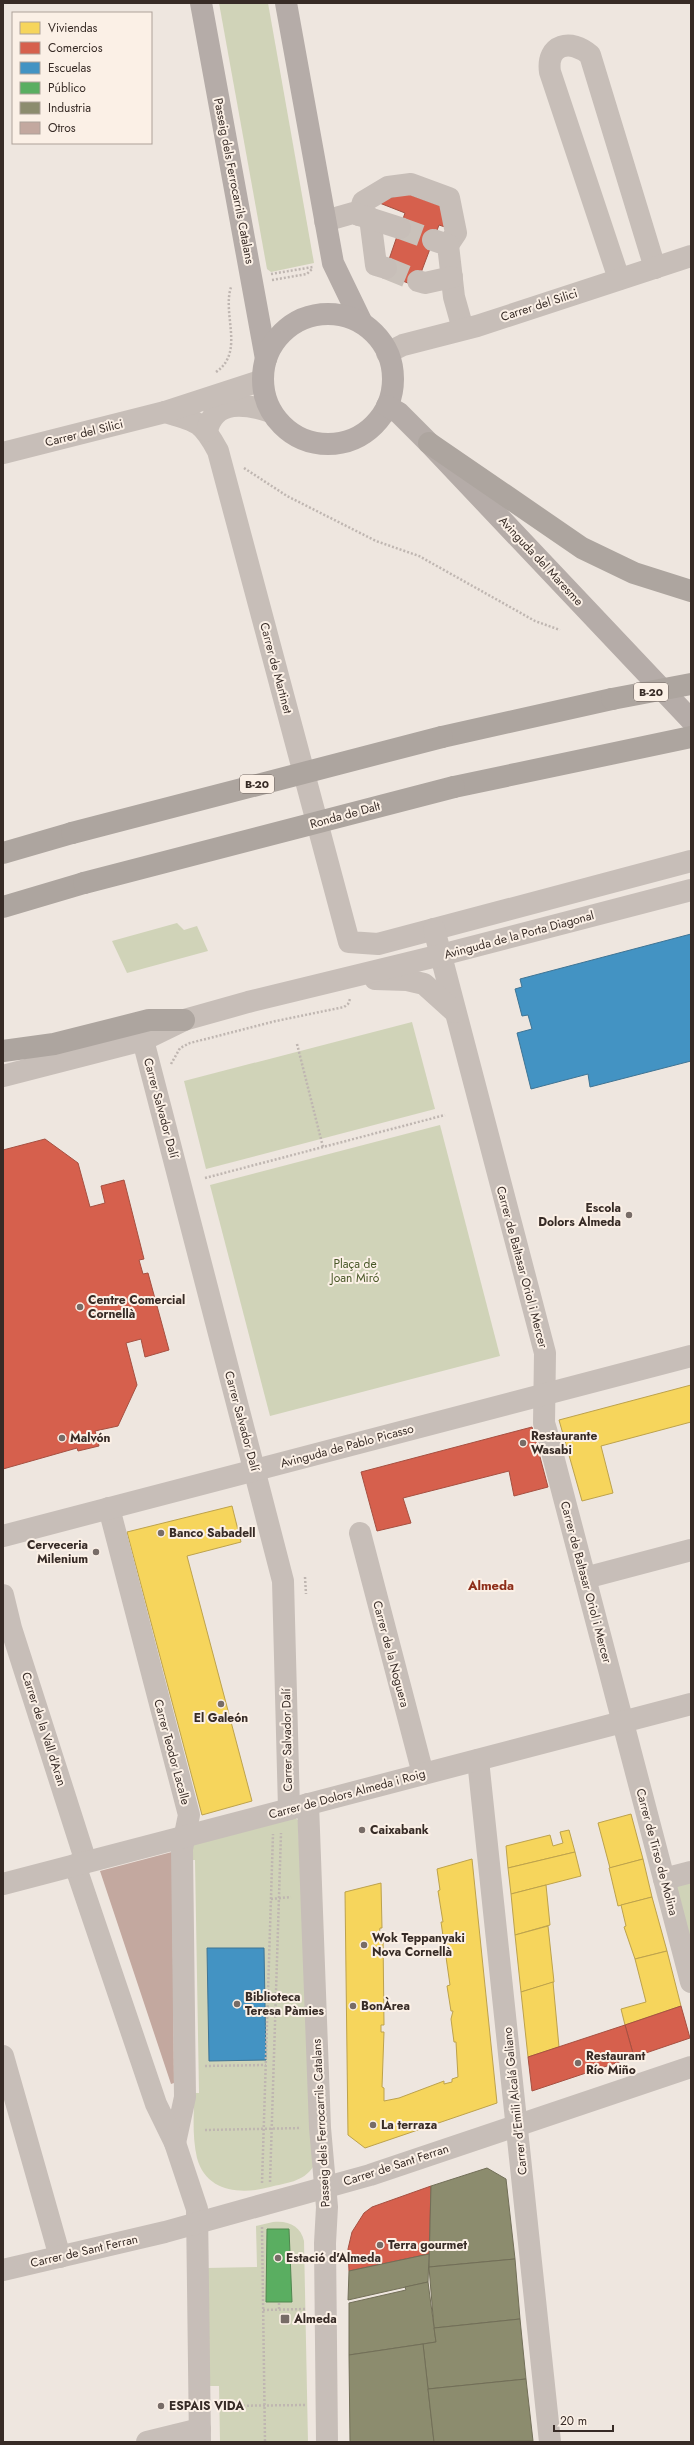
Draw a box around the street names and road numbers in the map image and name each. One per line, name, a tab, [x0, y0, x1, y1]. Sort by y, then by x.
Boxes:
street label: Passeig dels Ferrocarrils Catalans	[209, 97, 259, 266]
street label: Carrer del Silici	[498, 284, 580, 326]
street label: Carrer del Silici	[43, 415, 125, 451]
street label: Avinguda del Maresme	[495, 512, 587, 610]
street label: Carrer de Martinet	[255, 620, 297, 716]
road number: B-20	[634, 683, 668, 701]
road number: B-20	[240, 775, 274, 793]
street label: Ronda de Dalt	[308, 797, 382, 833]
street label: Avinguda de la Porta Diagonal	[442, 906, 596, 964]
street label: Carrer Salvador Dalí	[139, 1056, 183, 1161]
street label: Carrer de Baltasar Oriol i Mercer	[492, 1184, 553, 1351]
street label: Carrer Salvador Dalí	[220, 1369, 264, 1474]
street label: Avinguda de Pablo Picasso	[278, 1419, 416, 1472]
street label: Carrer de Baltasar Oriol i Mercer	[556, 1499, 617, 1666]
street label: Carrer de la Noguera	[368, 1599, 414, 1710]
street label: Carrer de la Vall d'Aran	[17, 1670, 71, 1788]
street label: Carrer Salvador Dalí	[277, 1687, 297, 1792]
street label: Carrer Teodor Lacalle	[149, 1697, 195, 1807]
street label: Carrer de Dolors Almeda i Roig	[267, 1764, 427, 1824]
street label: Carrer de Tirso de Molina	[631, 1786, 683, 1918]
street label: Carrer d'Emili Alcalá Galiano	[498, 2026, 532, 2176]
street label: Passeig dels Ferrocarrils Catalans	[308, 2038, 334, 2208]
street label: Carrer de Sant Ferran	[341, 2139, 451, 2191]
street label: Carrer de Sant Ferran	[28, 2230, 140, 2272]

